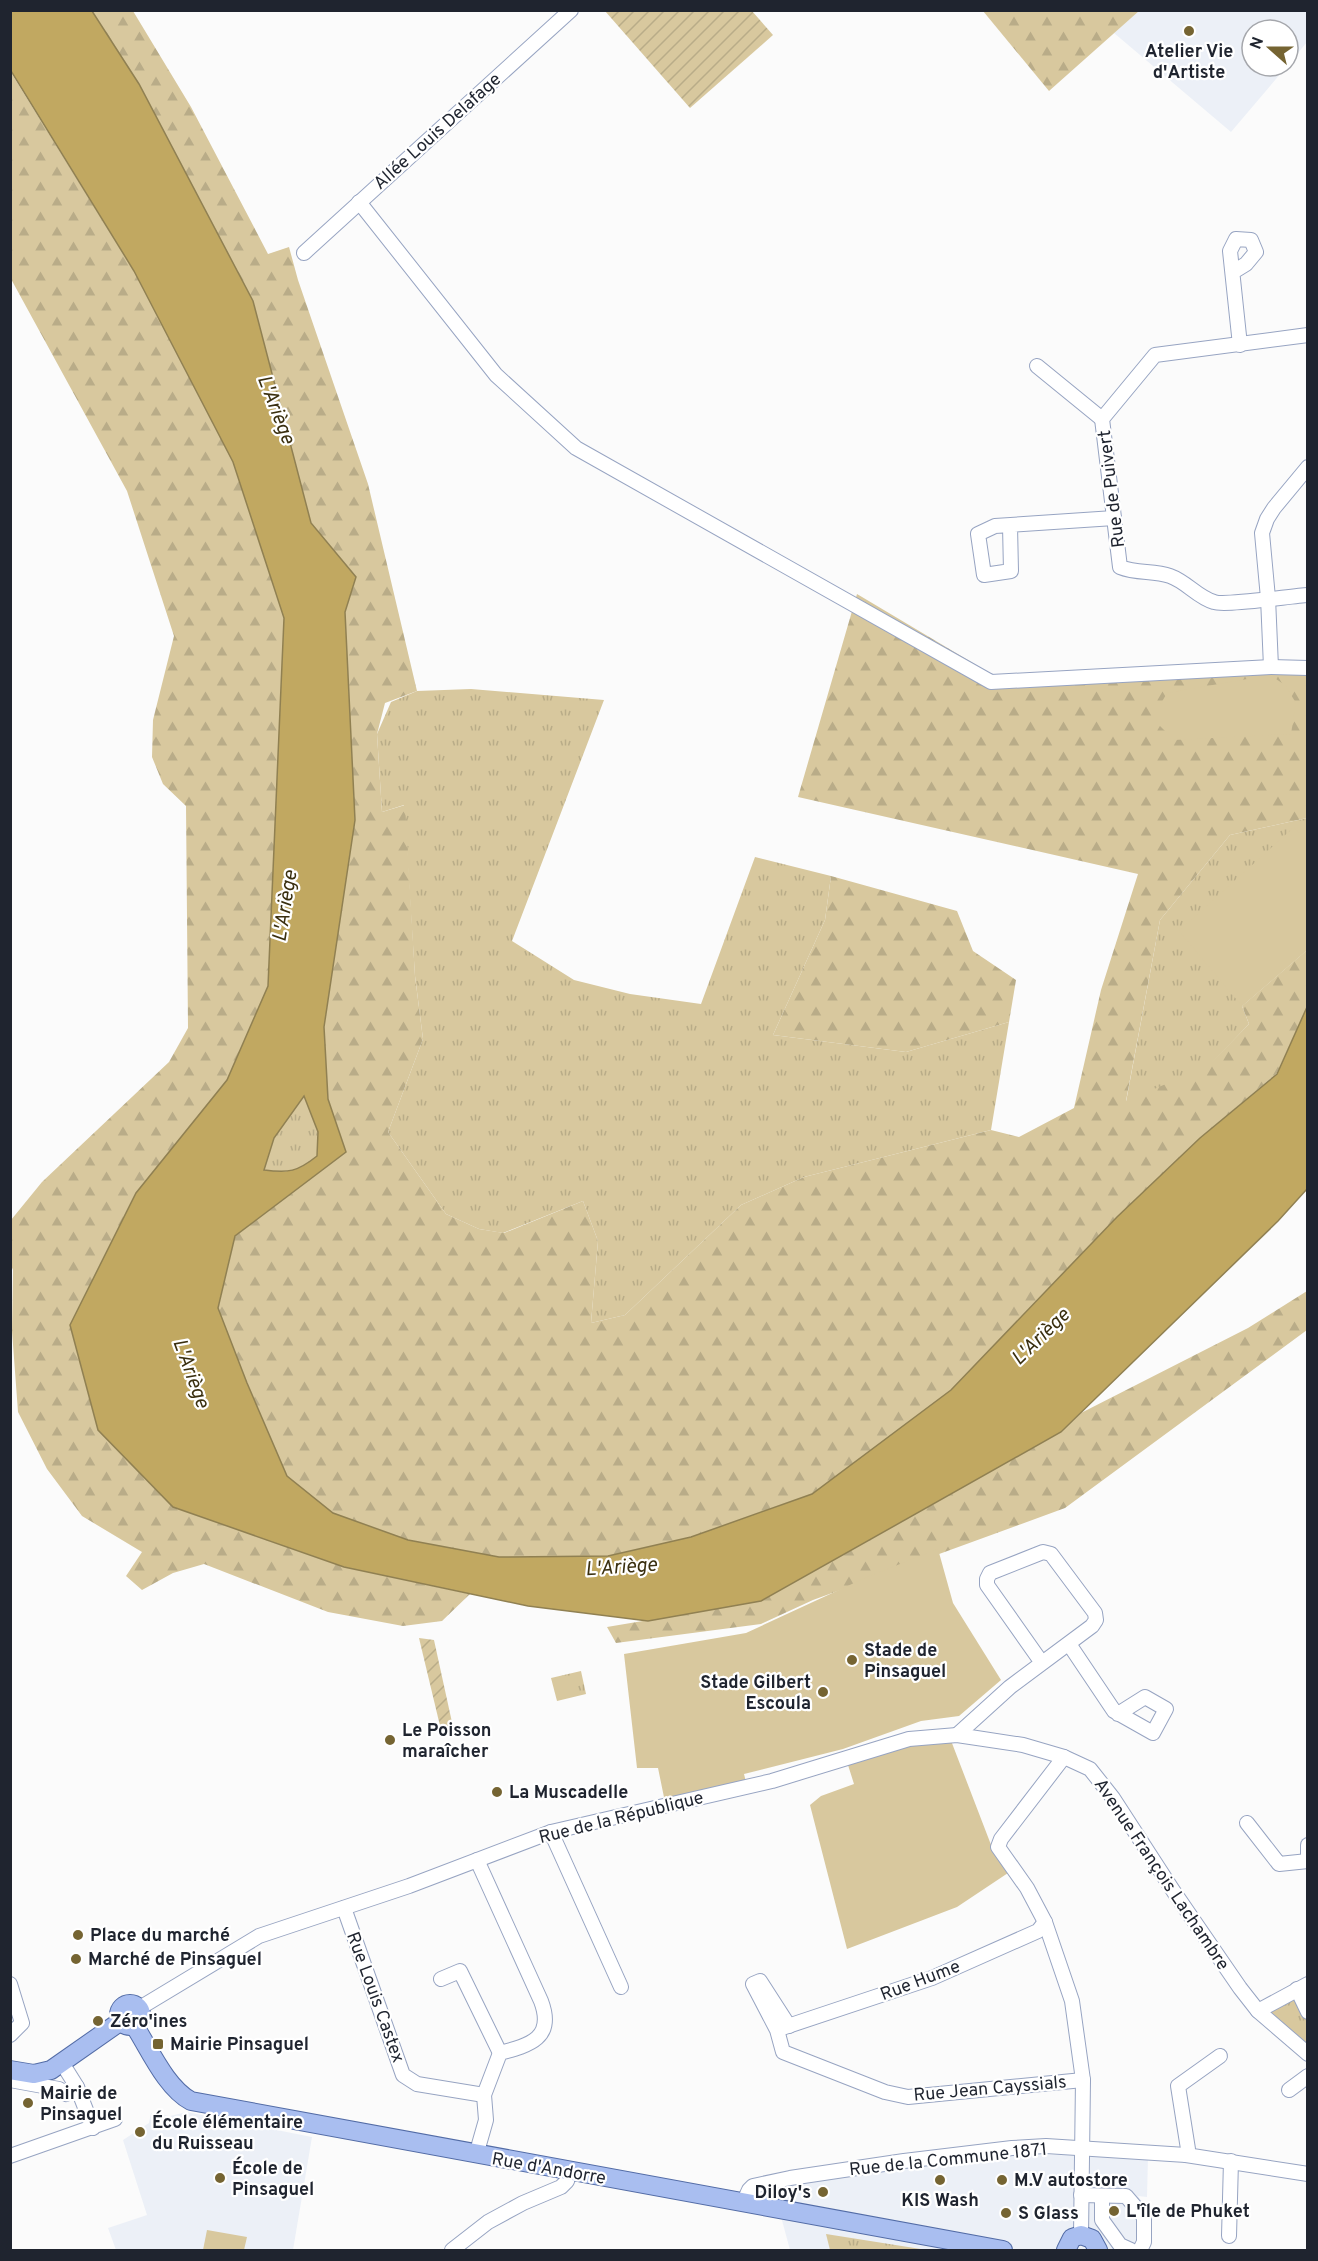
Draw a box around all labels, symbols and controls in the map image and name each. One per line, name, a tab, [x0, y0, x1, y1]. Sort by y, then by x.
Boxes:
north arrow	[1240, 18, 1300, 78]
marker: Atelier Vie d'Artiste	[1182, 24, 1196, 38]
text: N	[1246, 34, 1269, 52]
place label: Atelier Vie d'Artiste	[1145, 41, 1233, 85]
street label: Allée Louis Delafage	[369, 69, 507, 196]
water label: L'Ariège	[250, 371, 300, 449]
street label: Rue de Puivert	[1094, 429, 1131, 549]
water label: L'Ariège	[268, 868, 305, 944]
water label: L'Ariège	[1006, 1303, 1077, 1372]
water label: L'Ariège	[166, 1335, 215, 1413]
water label: L'Ariège	[584, 1552, 659, 1583]
place label: Stade de Pinsaguel	[864, 1640, 946, 1684]
marker: Stade de Pinsaguel	[845, 1653, 859, 1667]
place label: Stade Gilbert Escoula	[700, 1672, 811, 1716]
marker: Stade Gilbert Escoula	[816, 1685, 830, 1699]
place label: Le Poisson maraîcher	[402, 1720, 492, 1764]
marker: Le Poisson maraîcher	[383, 1733, 397, 1747]
street label: Avenue François Lachambre	[1088, 1774, 1234, 1975]
place label: La Muscadelle	[509, 1782, 628, 1805]
marker: La Muscadelle	[490, 1785, 504, 1799]
street label: Rue de la République	[537, 1787, 706, 1850]
place label: Place du marché	[90, 1925, 230, 1948]
marker: Place du marché	[71, 1928, 85, 1942]
street label: Rue Louis Castex	[340, 1929, 409, 2066]
place label: Marché de Pinsaguel	[88, 1949, 262, 1972]
marker: Marché de Pinsaguel	[69, 1952, 83, 1966]
street label: Rue Hume	[877, 1956, 964, 2007]
place label: Zéro'ines	[110, 2011, 187, 2034]
marker: Zéro'ines	[91, 2014, 105, 2028]
place label: Mairie Pinsaguel	[170, 2034, 309, 2057]
marker: Mairie Pinsaguel	[151, 2037, 165, 2051]
street label: Rue Jean Cayssials	[913, 2071, 1068, 2108]
place label: Mairie de Pinsaguel	[40, 2083, 122, 2127]
marker: Mairie de Pinsaguel	[21, 2096, 35, 2110]
place label: École élémentaire du Ruisseau	[152, 2110, 303, 2156]
marker: École élémentaire du Ruisseau	[133, 2125, 147, 2139]
street label: Rue de la Commune 1871	[848, 2139, 1048, 2182]
street label: Rue d'Andorre	[490, 2148, 608, 2191]
place label: École de Pinsaguel	[232, 2156, 314, 2202]
place label: M.V autostore	[1014, 2170, 1128, 2193]
marker: École de Pinsaguel	[213, 2171, 227, 2185]
marker: KIS Wash	[933, 2173, 947, 2187]
marker: M.V autostore	[995, 2173, 1009, 2187]
place label: Diloy's	[754, 2182, 811, 2205]
marker: Diloy's	[816, 2185, 830, 2199]
place label: KIS Wash	[901, 2190, 979, 2213]
place label: L'île de Phuket	[1126, 2201, 1250, 2224]
place label: S Glass	[1018, 2203, 1079, 2226]
marker: L'île de Phuket	[1107, 2204, 1121, 2218]
marker: S Glass	[999, 2206, 1013, 2220]

